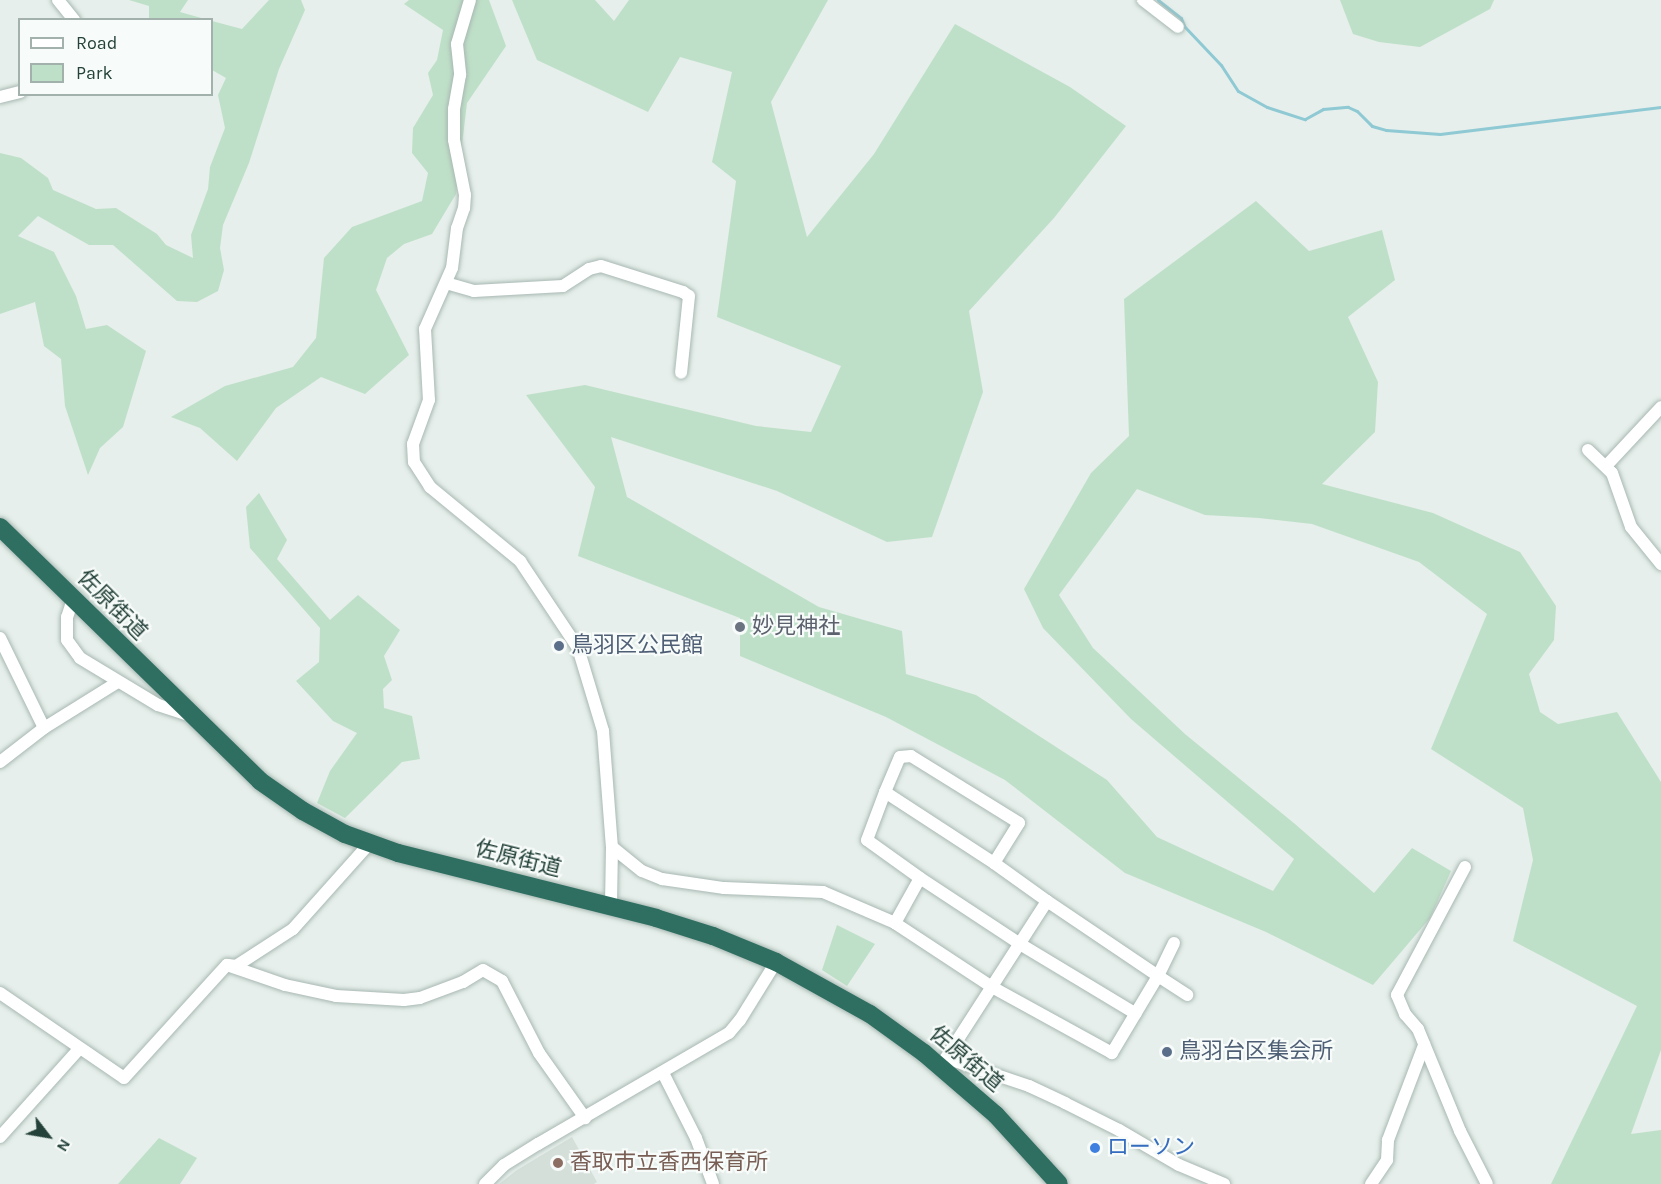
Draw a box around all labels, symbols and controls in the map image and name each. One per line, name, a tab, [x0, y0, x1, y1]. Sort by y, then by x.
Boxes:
legend	[18, 18, 213, 96]
text: Road	[76, 32, 117, 54]
text: Park	[76, 62, 113, 84]
street label: 佐原街道	[72, 565, 152, 645]
place label: 妙見神社	[752, 614, 840, 640]
marker: 妙見神社	[733, 620, 747, 634]
place label: 鳥羽区公民館	[571, 633, 703, 659]
marker: 鳥羽区公民館	[552, 639, 566, 653]
street label: 佐原街道	[472, 836, 564, 882]
street label: 佐原街道	[924, 1021, 1008, 1097]
place label: 鳥羽台区集会所	[1179, 1039, 1333, 1065]
marker: 鳥羽台区集会所	[1160, 1045, 1174, 1059]
north arrow	[18, 1106, 78, 1166]
place label: ローソン	[1107, 1135, 1195, 1161]
text: N	[53, 1136, 75, 1155]
marker: ローソン	[1088, 1141, 1102, 1155]
place label: 香取市立香西保育所	[570, 1150, 768, 1176]
marker: 香取市立香西保育所	[551, 1156, 565, 1170]

